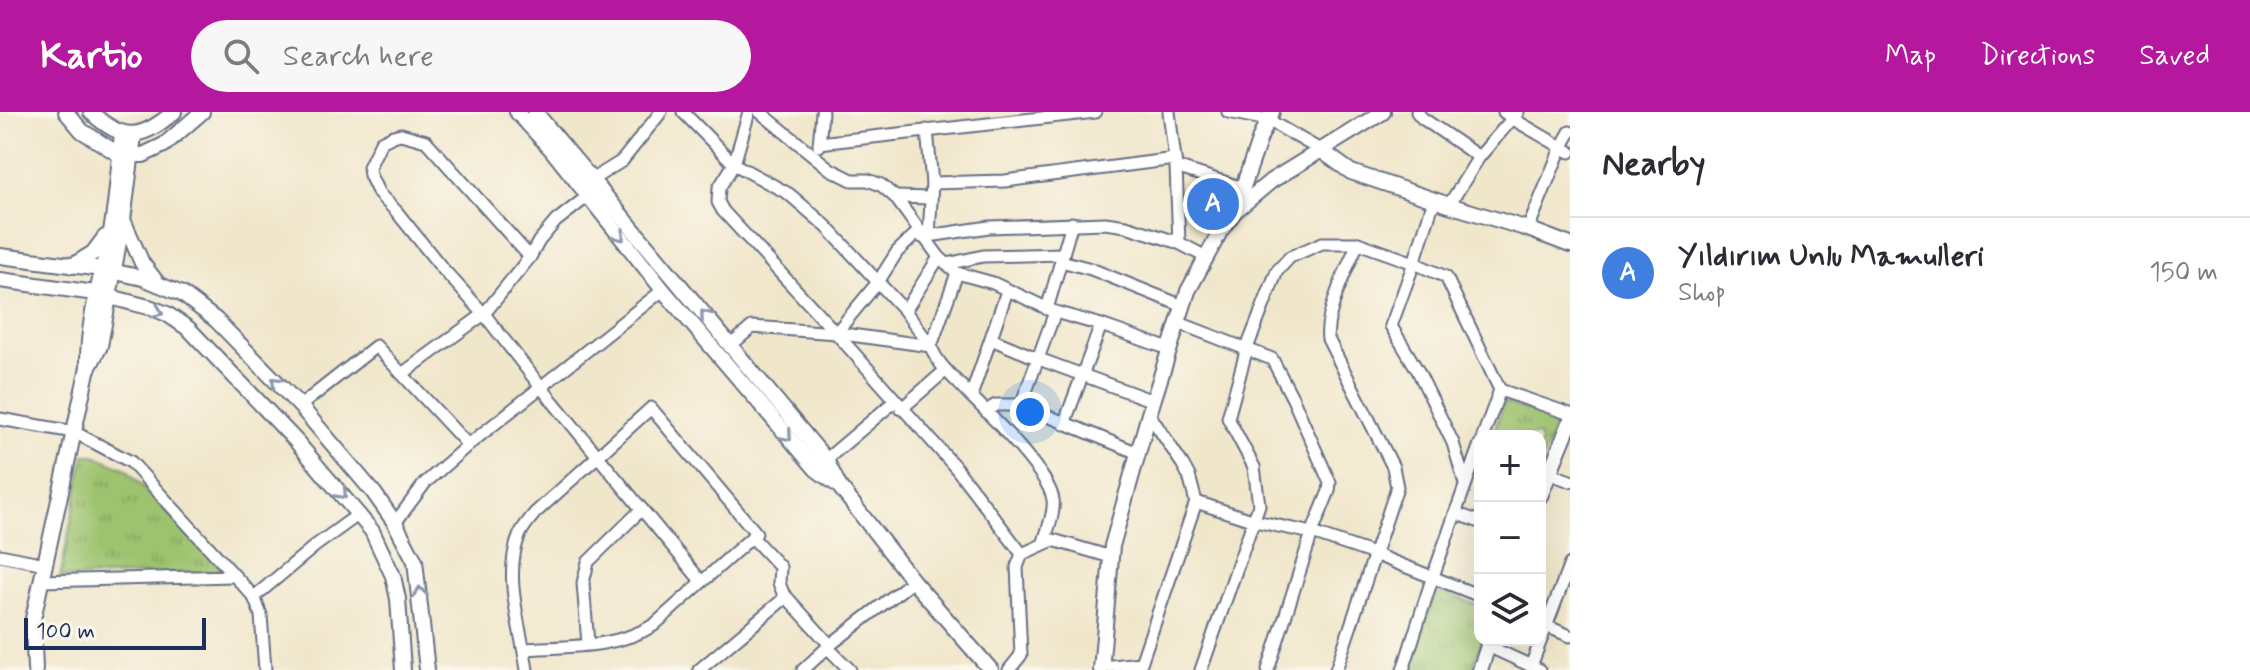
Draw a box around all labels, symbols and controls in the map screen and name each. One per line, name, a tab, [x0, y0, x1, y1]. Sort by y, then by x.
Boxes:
search box	[191, 20, 751, 92]
text: Kartio	[40, 32, 143, 81]
icon: search	[219, 34, 263, 78]
text: Search here	[283, 37, 434, 76]
text: Map	[1885, 38, 1936, 75]
text: Directions	[1980, 38, 2095, 75]
text: Saved	[2139, 38, 2210, 75]
text: Nearby	[1602, 142, 1706, 187]
pin: A	[1187, 174, 1239, 234]
one-way arrow	[611, 227, 625, 242]
text: Yıldırım Unlu Mamulleri	[1678, 237, 1984, 276]
text: A	[1619, 256, 1637, 290]
text: 150 m	[2149, 256, 2218, 290]
text: Shop	[1678, 276, 1726, 310]
one-way arrow	[150, 302, 164, 318]
one-way arrow	[700, 310, 715, 324]
one-way arrow	[270, 377, 285, 391]
your location	[1010, 392, 1050, 432]
one-way arrow	[777, 427, 792, 441]
map controls	[1474, 430, 1546, 646]
button: +	[1474, 430, 1546, 502]
one-way arrow	[332, 484, 346, 499]
button: −	[1474, 502, 1546, 574]
button: layers	[1474, 574, 1546, 646]
one-way arrow	[411, 585, 428, 598]
scale bar	[24, 614, 206, 650]
text: 100 m	[36, 618, 95, 646]

